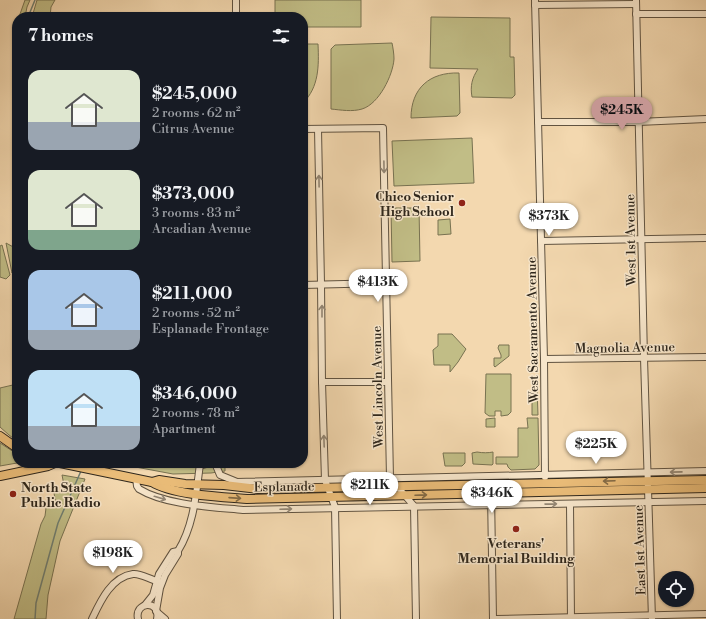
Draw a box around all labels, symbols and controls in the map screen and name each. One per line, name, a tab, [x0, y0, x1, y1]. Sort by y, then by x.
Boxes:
text: 7 homes	[28, 25, 93, 47]
icon: filters	[270, 25, 292, 47]
text: $245,000	[152, 83, 237, 105]
icon: home	[60, 86, 108, 134]
pin: $245K	[594, 97, 650, 131]
text: $245K	[600, 102, 644, 118]
text: 2 rooms · 62 m²	[152, 105, 241, 121]
text: Citrus Avenue	[152, 121, 234, 137]
one-way arrow	[380, 160, 388, 173]
one-way arrow	[315, 175, 323, 188]
text: $373,000	[152, 183, 234, 205]
icon: home	[60, 186, 108, 234]
place label: Chico Senior High School	[375, 189, 455, 220]
street label: West 1st Avenue	[622, 193, 640, 287]
marker: Chico Senior High School	[457, 198, 467, 208]
pin: $373K	[521, 203, 577, 237]
text: 3 rooms · 83 m²	[152, 205, 240, 221]
text: $373K	[528, 208, 570, 224]
text: Arcadian Avenue	[152, 221, 251, 237]
street label: West Sacramento Avenue	[524, 256, 542, 404]
pin: $413K	[350, 269, 406, 303]
text: $413K	[358, 274, 398, 290]
text: $211,000	[152, 283, 232, 305]
icon: home	[60, 286, 108, 334]
text: 2 rooms · 52 m²	[152, 305, 240, 321]
one-way arrow	[318, 305, 325, 318]
text: Esplanade Frontage	[152, 321, 269, 337]
street label: West Lincoln Avenue	[369, 325, 387, 449]
street label: Magnolia Avenue	[575, 339, 676, 357]
text: $346,000	[152, 383, 237, 405]
icon: home	[60, 386, 108, 434]
text: 2 rooms · 78 m²	[152, 405, 240, 421]
text: Apartment	[152, 421, 216, 437]
pin: $225K	[568, 431, 624, 465]
one-way arrow	[320, 435, 327, 448]
text: $225K	[575, 436, 617, 452]
one-way arrow	[670, 468, 683, 475]
pin: $211K	[342, 472, 398, 506]
text: $211K	[350, 477, 390, 493]
street label: Esplanade	[253, 478, 315, 496]
one-way arrow	[603, 478, 616, 485]
place label: North State Public Radio	[21, 480, 101, 511]
pin: $346K	[464, 480, 520, 514]
text: $346K	[470, 485, 514, 501]
marker: North State Public Radio	[8, 489, 18, 499]
one-way arrow	[414, 491, 427, 499]
one-way arrow	[228, 494, 241, 501]
one-way arrow	[154, 495, 167, 502]
one-way arrow	[544, 500, 557, 508]
street label: East 1st Avenue	[630, 504, 650, 595]
one-way arrow	[279, 505, 292, 513]
marker: Veterans' Memorial Building	[511, 524, 521, 534]
place label: Veterans' Memorial Building	[458, 536, 575, 567]
pin: $198K	[85, 540, 141, 574]
text: $198K	[93, 545, 133, 561]
map controls	[658, 571, 694, 607]
button: locate	[658, 571, 694, 607]

